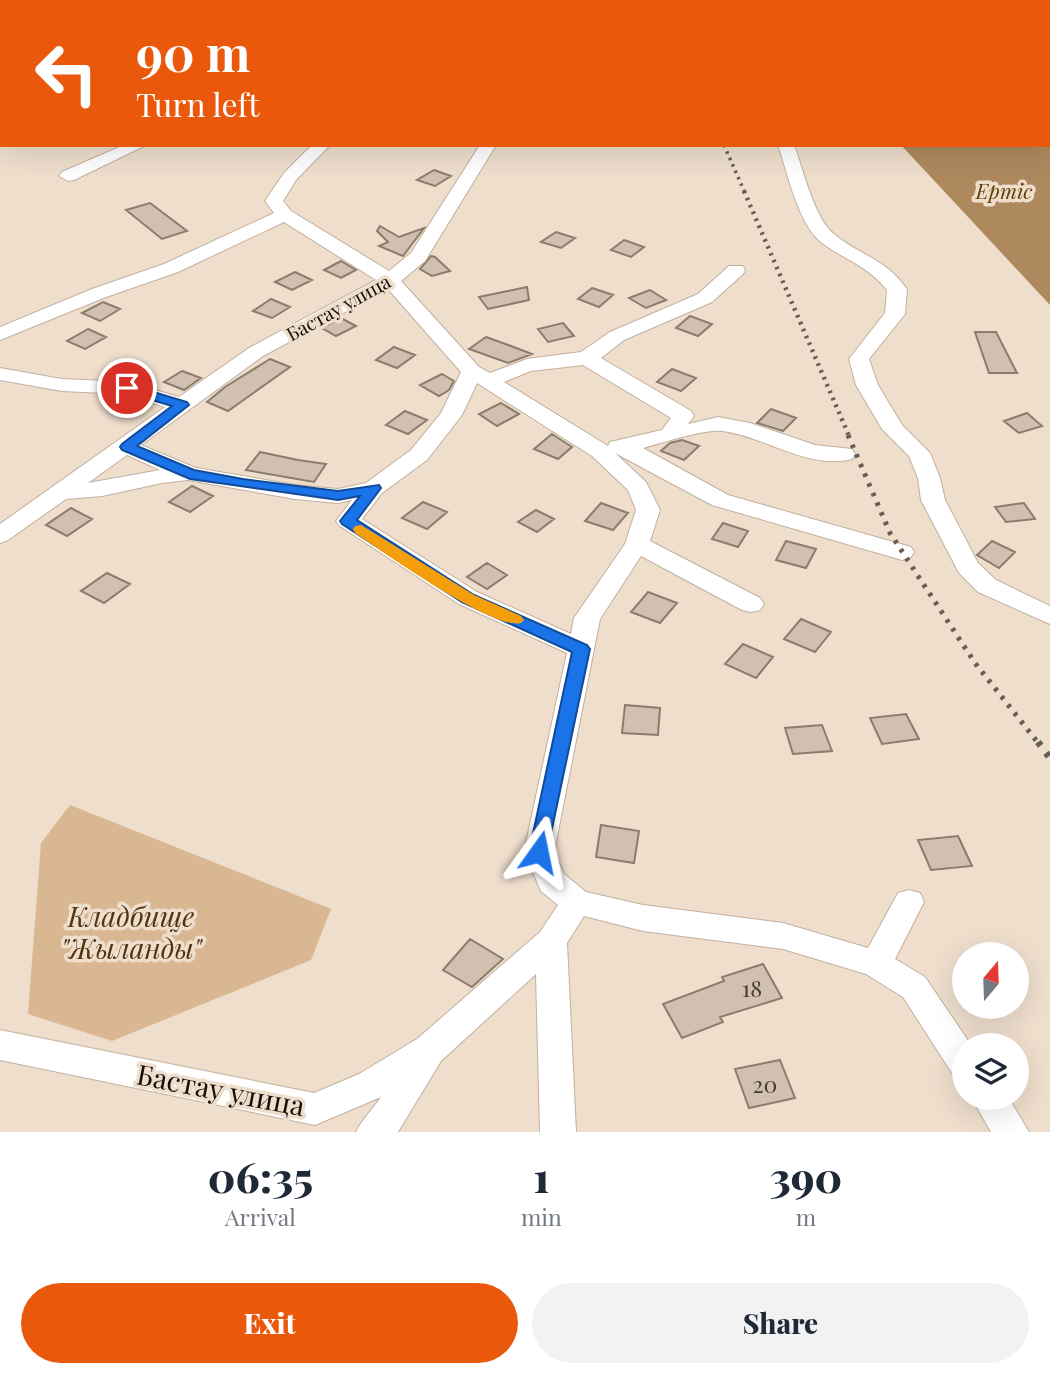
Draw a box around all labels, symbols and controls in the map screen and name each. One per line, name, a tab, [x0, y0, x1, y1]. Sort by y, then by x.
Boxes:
text: 90 m	[136, 19, 250, 84]
icon: left	[21, 28, 112, 119]
text: Turn left	[136, 82, 260, 125]
water label: Ертіс	[975, 176, 1032, 204]
street label: Бастау улица	[281, 267, 395, 346]
pin	[97, 358, 157, 418]
icon: arrive	[108, 369, 146, 407]
position arrow	[502, 815, 576, 889]
park label: Кладбище "Жыланды"	[60, 897, 203, 966]
north arrow	[952, 942, 1029, 1018]
map controls	[952, 942, 1029, 1110]
house number: 18	[742, 972, 762, 1003]
button: layers	[952, 1033, 1029, 1110]
street label: Бастау улица	[134, 1055, 308, 1123]
house number: 20	[753, 1068, 777, 1099]
text: 06:35	[208, 1148, 313, 1204]
text: 1	[533, 1148, 550, 1204]
text: 390	[770, 1148, 842, 1204]
text: Arrival	[225, 1201, 296, 1232]
text: min	[521, 1201, 562, 1232]
text: m	[796, 1201, 816, 1232]
button: Exit	[21, 1283, 518, 1363]
button: Share	[532, 1283, 1029, 1363]

